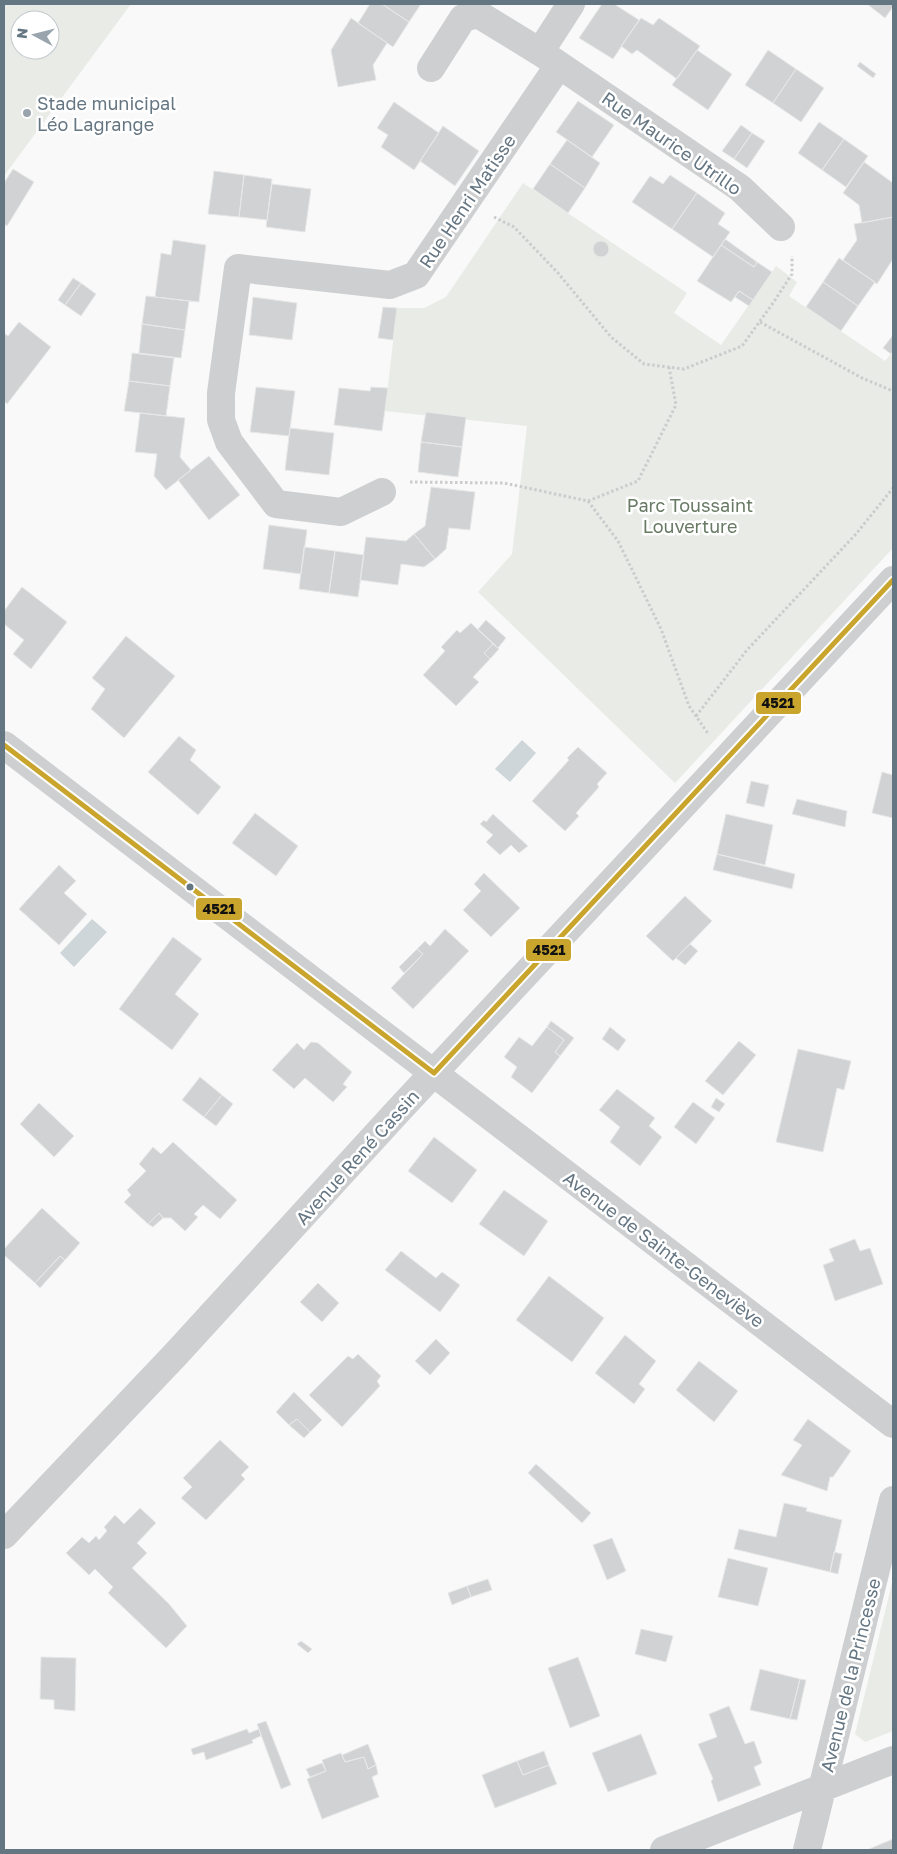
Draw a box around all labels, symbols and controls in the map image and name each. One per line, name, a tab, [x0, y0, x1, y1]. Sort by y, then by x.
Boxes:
north arrow	[10, 10, 60, 60]
text: N	[13, 27, 31, 40]
street label: Rue Maurice Utrillo	[598, 87, 746, 199]
place label: Stade municipal Léo Lagrange	[37, 92, 176, 135]
marker: Stade municipal Léo Lagrange	[21, 107, 33, 119]
street label: Rue Henri Matisse	[414, 130, 520, 272]
park label: Parc Toussaint Louverture	[627, 494, 753, 537]
line badge: 4521	[755, 691, 802, 715]
text: 4521	[761, 694, 795, 711]
unlabelled marker	[185, 882, 195, 892]
line badge: 4521	[195, 897, 243, 921]
text: 4521	[202, 900, 236, 917]
line badge: 4521	[525, 938, 572, 962]
text: 4521	[532, 941, 566, 958]
street label: Avenue René Cassin	[291, 1085, 423, 1229]
street label: Avenue de Sainte-Geneviève	[559, 1166, 769, 1332]
street label: Avenue de la Princesse	[815, 1576, 885, 1774]

